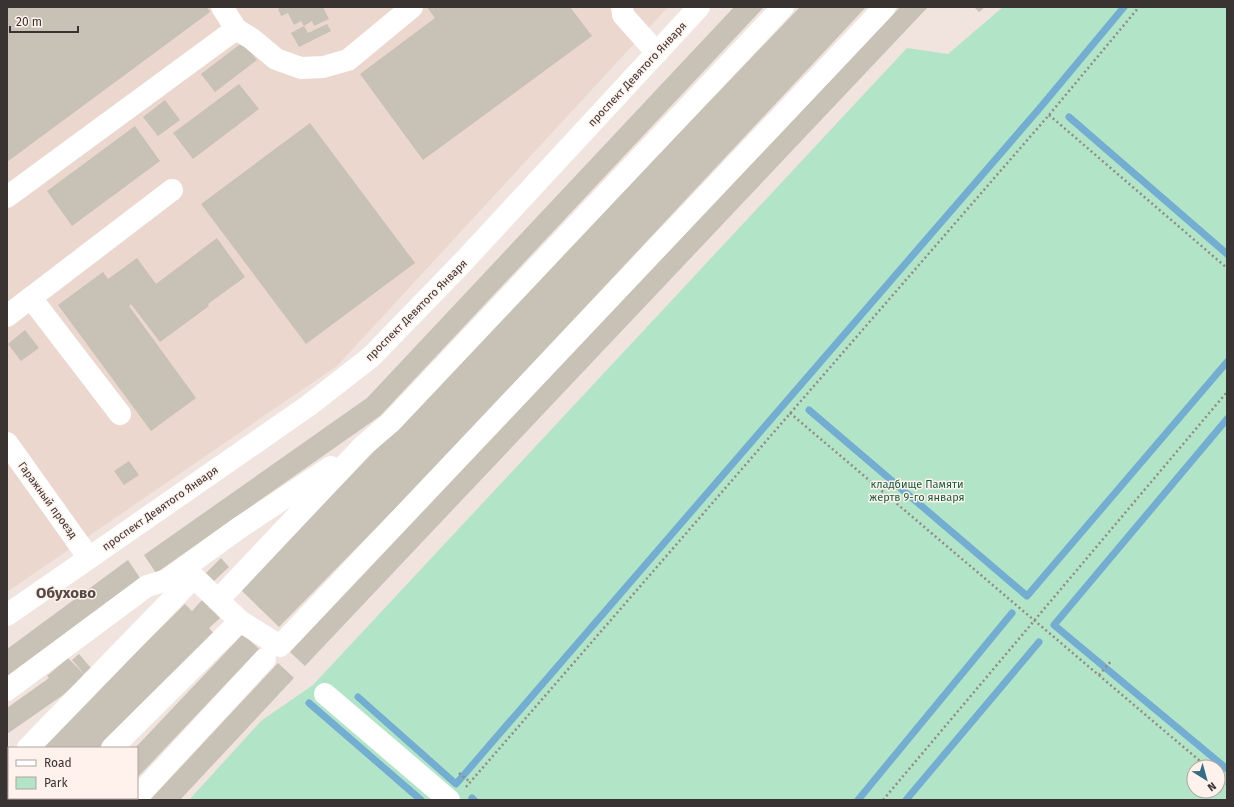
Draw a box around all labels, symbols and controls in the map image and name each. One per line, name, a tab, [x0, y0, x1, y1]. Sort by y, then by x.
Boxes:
scale bar	[10, 8, 78, 34]
text: 20 m	[16, 15, 42, 29]
street label: проспект Девятого Января	[585, 19, 689, 129]
street label: проспект Девятого Января	[363, 257, 470, 364]
street label: Гаражный проезд	[15, 459, 80, 541]
street label: проспект Девятого Января	[100, 463, 221, 553]
park label: кладбище Памяти жертв 9-го января	[869, 478, 965, 504]
district label: Обухово	[36, 584, 96, 602]
legend	[8, 747, 138, 799]
text: Road	[44, 756, 72, 770]
north arrow	[1186, 759, 1226, 799]
text: Park	[44, 776, 68, 790]
text: N	[1205, 779, 1219, 794]

